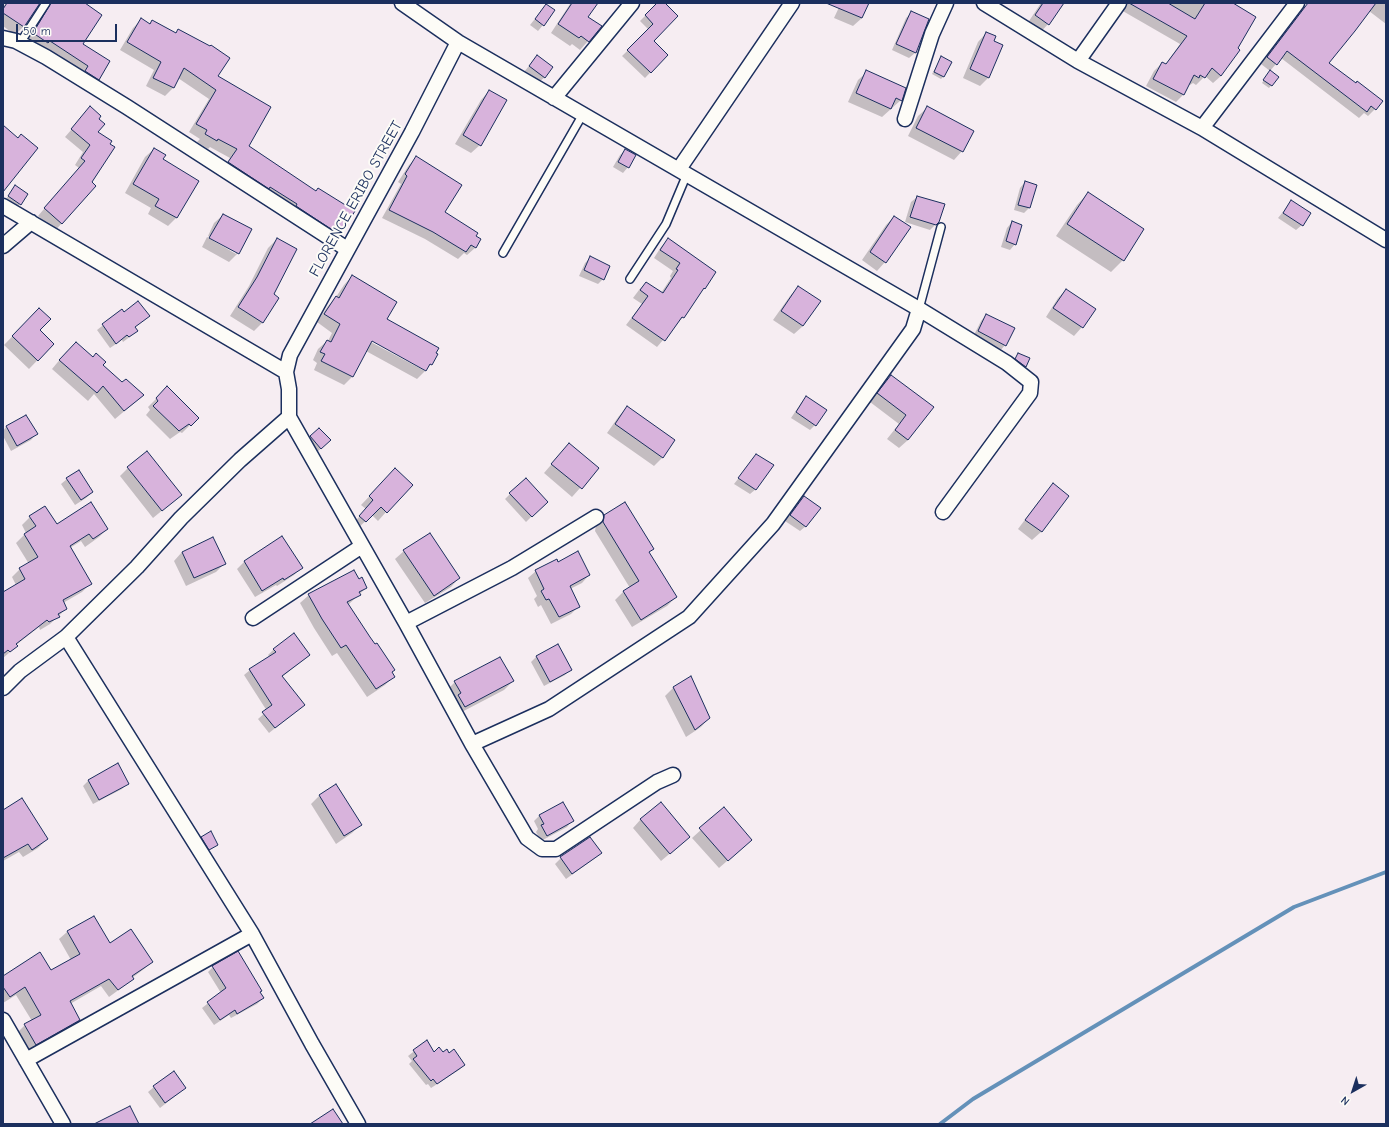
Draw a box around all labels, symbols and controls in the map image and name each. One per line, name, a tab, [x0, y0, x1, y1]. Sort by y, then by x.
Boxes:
scale bar	[18, 16, 119, 42]
text: 50 m	[23, 24, 51, 38]
street label: FLORENCE ERIBO STREET	[306, 118, 406, 280]
north arrow	[1333, 1071, 1373, 1111]
text: N	[1338, 1093, 1352, 1108]

